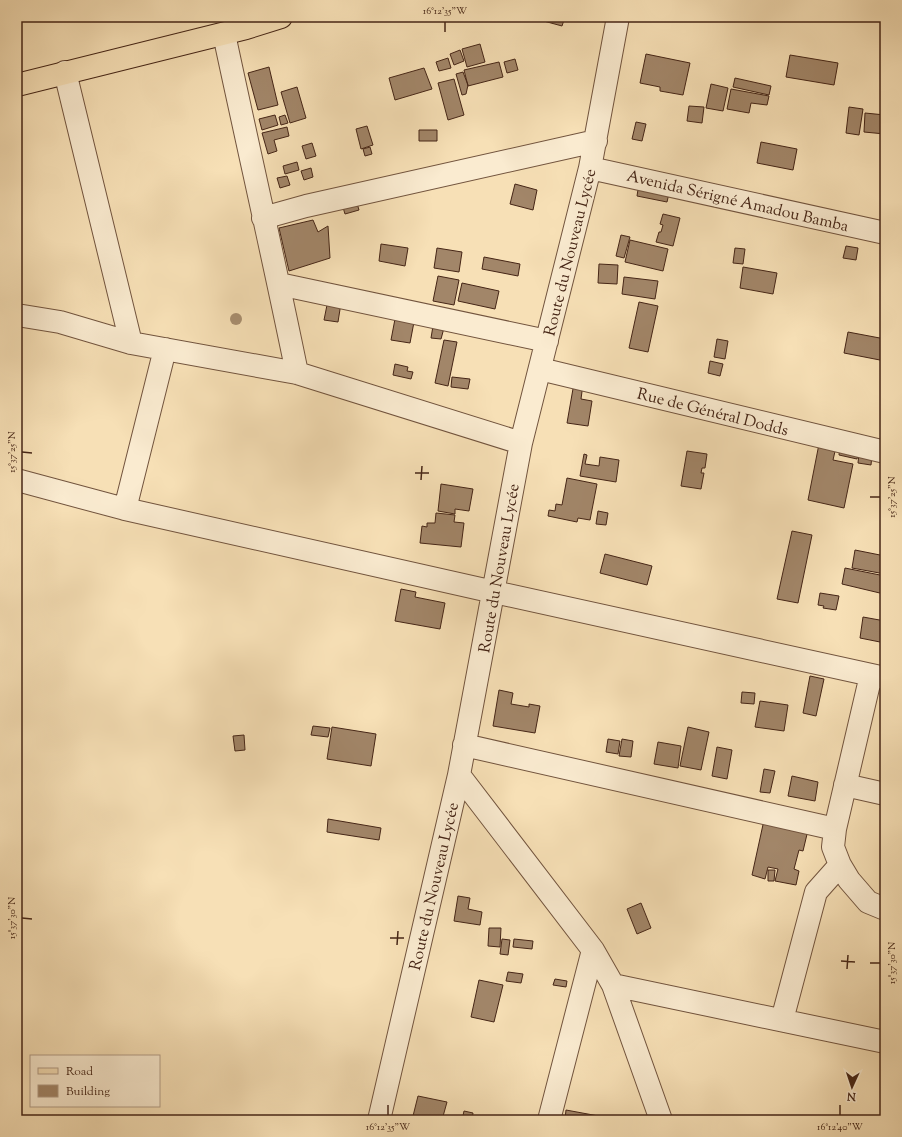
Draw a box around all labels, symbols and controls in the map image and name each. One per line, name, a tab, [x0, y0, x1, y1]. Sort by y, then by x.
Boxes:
text: 16°12'35"W	[423, 4, 467, 19]
street label: Avenida Sérigné Amadou Bamba	[624, 166, 851, 239]
street label: Route du Nouveau Lycée	[540, 167, 603, 339]
street label: Rue de Général Dodds	[634, 384, 790, 443]
text: 15°37'25"N	[5, 431, 20, 473]
text: 15°37'25"N	[885, 476, 900, 518]
street label: Route du Nouveau Lycée	[474, 482, 527, 655]
street label: Route du Nouveau Lycée	[405, 800, 466, 973]
text: 15°37'30"N	[5, 897, 20, 939]
text: 15°37'30"N	[885, 942, 900, 984]
legend	[30, 1055, 160, 1107]
text: Road	[66, 1063, 93, 1081]
north arrow	[832, 1067, 872, 1107]
text: Building	[66, 1083, 110, 1101]
text: N	[847, 1088, 857, 1104]
text: 16°12'35"W	[366, 1120, 410, 1135]
text: 16°12'40"W	[817, 1120, 863, 1135]

